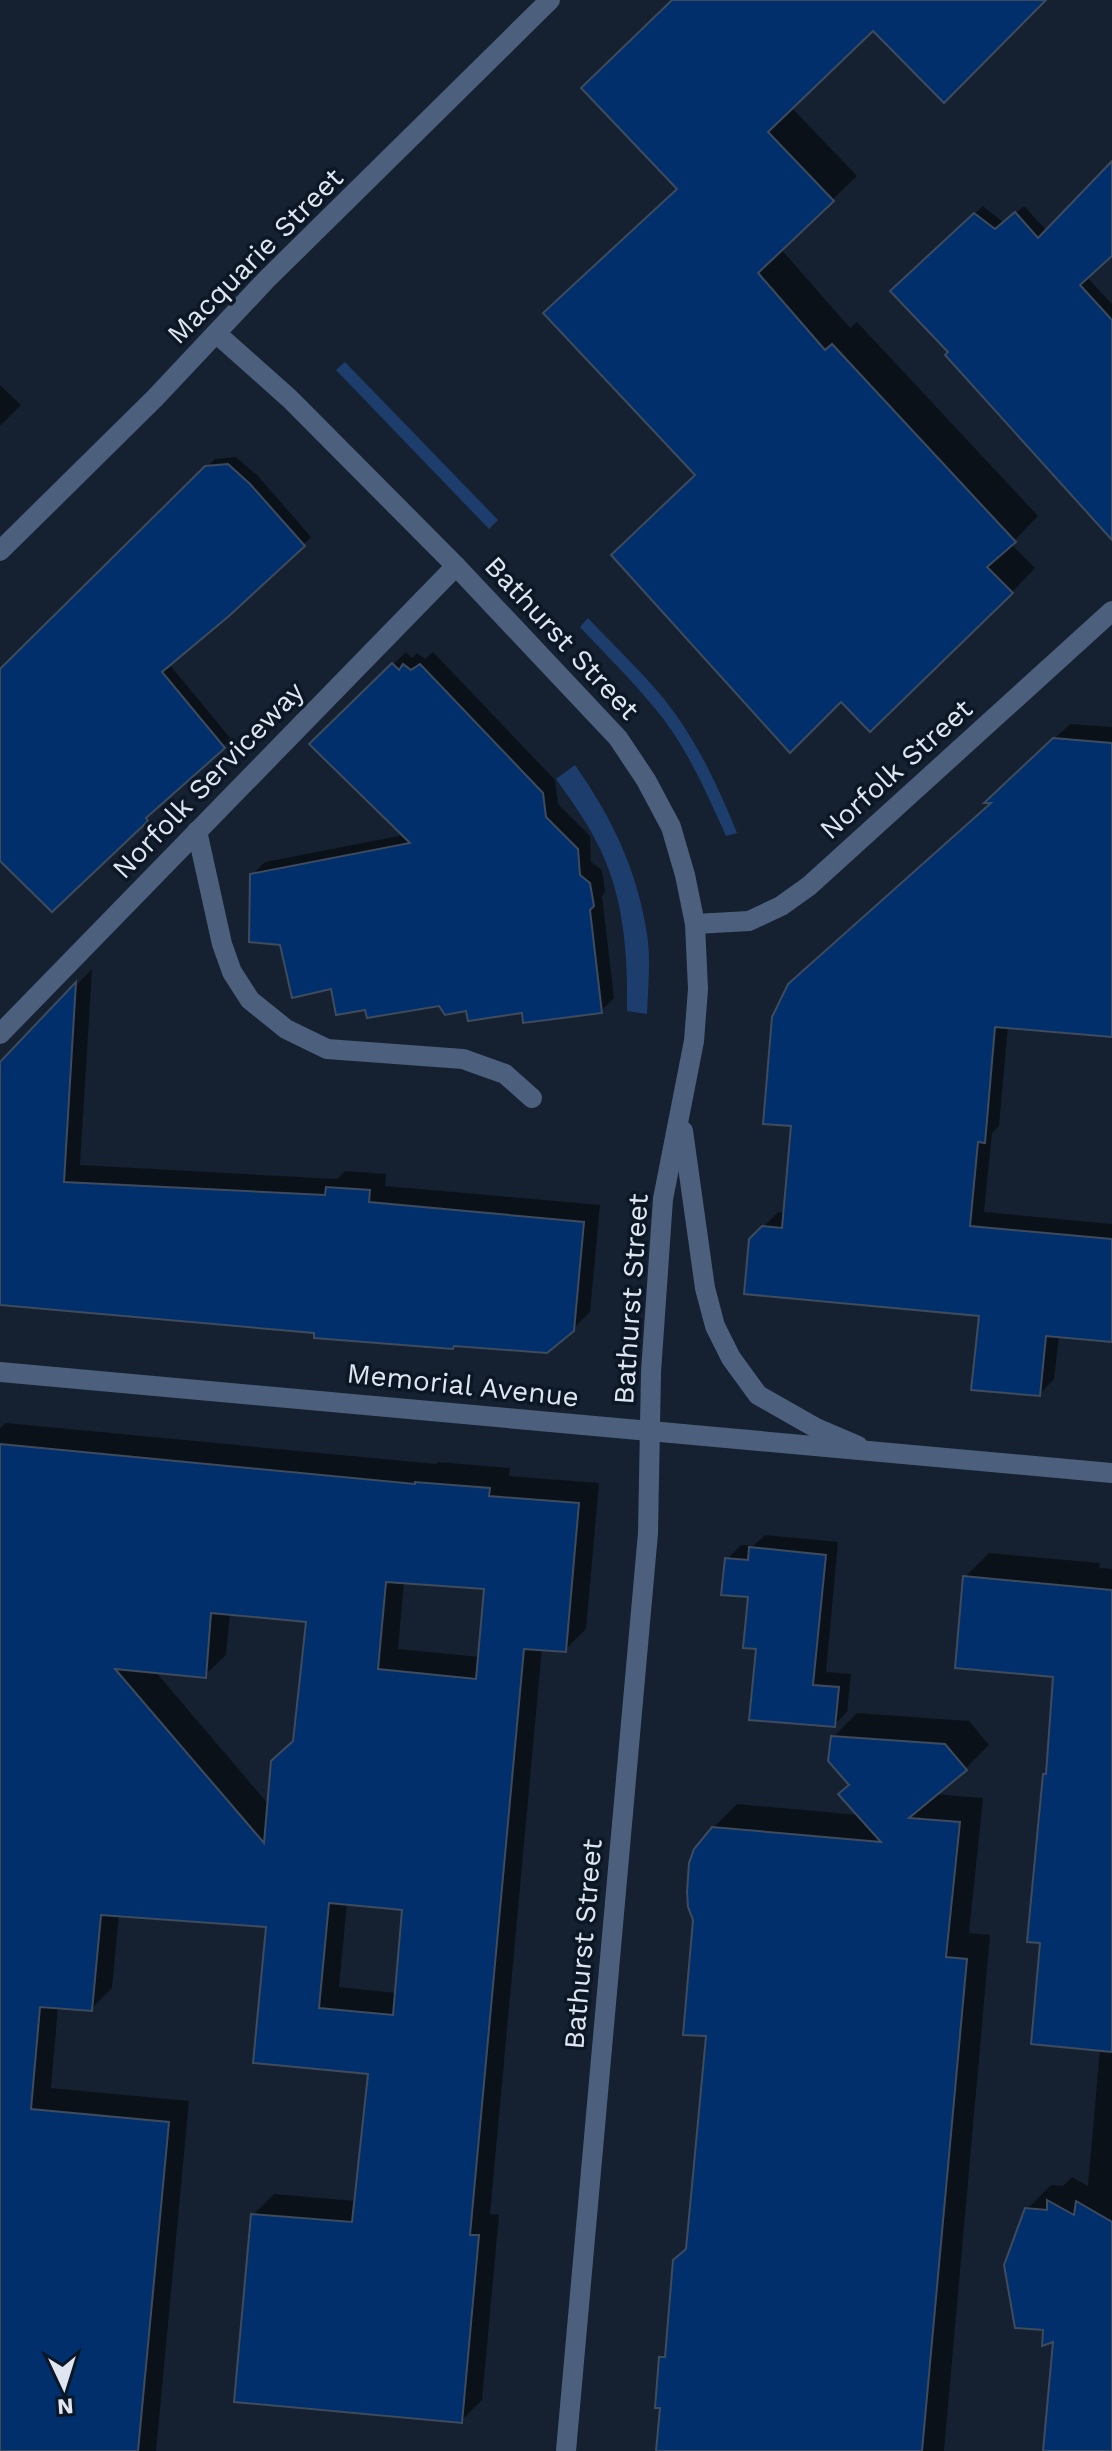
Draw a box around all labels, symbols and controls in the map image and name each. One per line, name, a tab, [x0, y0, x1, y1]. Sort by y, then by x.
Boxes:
street label: Macquarie Street	[160, 161, 350, 351]
street label: Bathurst Street	[478, 550, 646, 727]
street label: Norfolk Serviceway	[105, 674, 311, 885]
street label: Norfolk Street	[813, 692, 979, 846]
street label: Bathurst Street	[607, 1192, 655, 1405]
street label: Memorial Avenue	[345, 1356, 581, 1414]
street label: Bathurst Street	[557, 1837, 609, 2051]
north arrow	[24, 2347, 104, 2427]
text: N	[56, 2393, 74, 2419]

